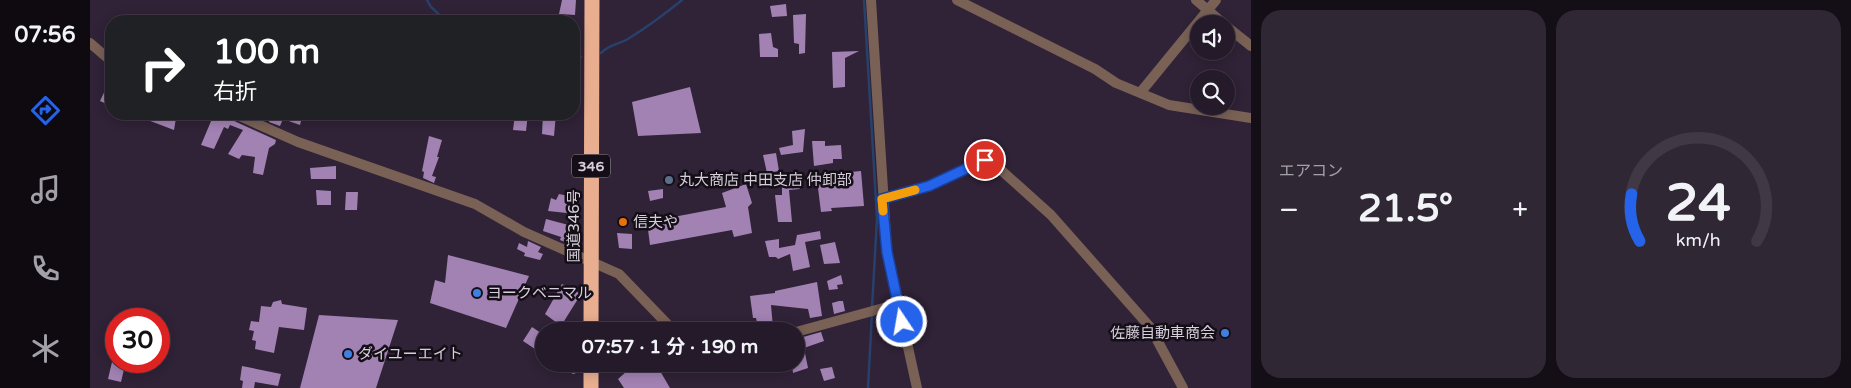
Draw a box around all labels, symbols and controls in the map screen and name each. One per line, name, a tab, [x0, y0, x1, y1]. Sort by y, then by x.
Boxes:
map controls	[1190, 15, 1235, 115]
button: sound	[1190, 15, 1235, 60]
text: 07:56	[15, 22, 75, 48]
text: 100 m	[213, 31, 320, 73]
icon: right	[130, 35, 195, 100]
button: search	[1190, 70, 1235, 115]
text: 右折	[213, 79, 257, 105]
icon: directions	[28, 93, 63, 128]
pin	[964, 139, 1006, 181]
icon: arrive	[971, 146, 999, 174]
road number: 346	[572, 154, 610, 178]
text: エアコン	[1279, 161, 1343, 181]
place label: 丸大商店 中田支店 仲卸部	[679, 171, 852, 189]
icon: music	[28, 172, 63, 207]
text: 24	[1666, 172, 1731, 235]
marker: 丸大商店 中田支店 仲卸部	[663, 174, 675, 186]
text: 21.5°	[1358, 186, 1453, 232]
street label: 国道346号	[565, 189, 583, 263]
text: −	[1279, 193, 1299, 227]
text: +	[1512, 193, 1528, 227]
place label: 信夫や	[633, 213, 678, 231]
marker: 信夫や	[617, 216, 629, 228]
text: km/h	[1676, 230, 1721, 251]
icon: phone	[28, 251, 63, 286]
place label: ヨークベニマル	[487, 284, 592, 302]
marker: ヨークベニマル	[471, 287, 483, 299]
position arrow	[875, 295, 927, 347]
speed limit sign: 30	[105, 308, 170, 373]
place label: 佐藤自動車商会	[1110, 324, 1215, 342]
marker: 佐藤自動車商会	[1219, 327, 1231, 339]
icon: climate	[28, 331, 63, 366]
text: 07:57 · 1 分 · 190 m	[582, 336, 758, 358]
place label: ダイユーエイト	[358, 345, 463, 363]
marker: ダイユーエイト	[342, 348, 354, 360]

